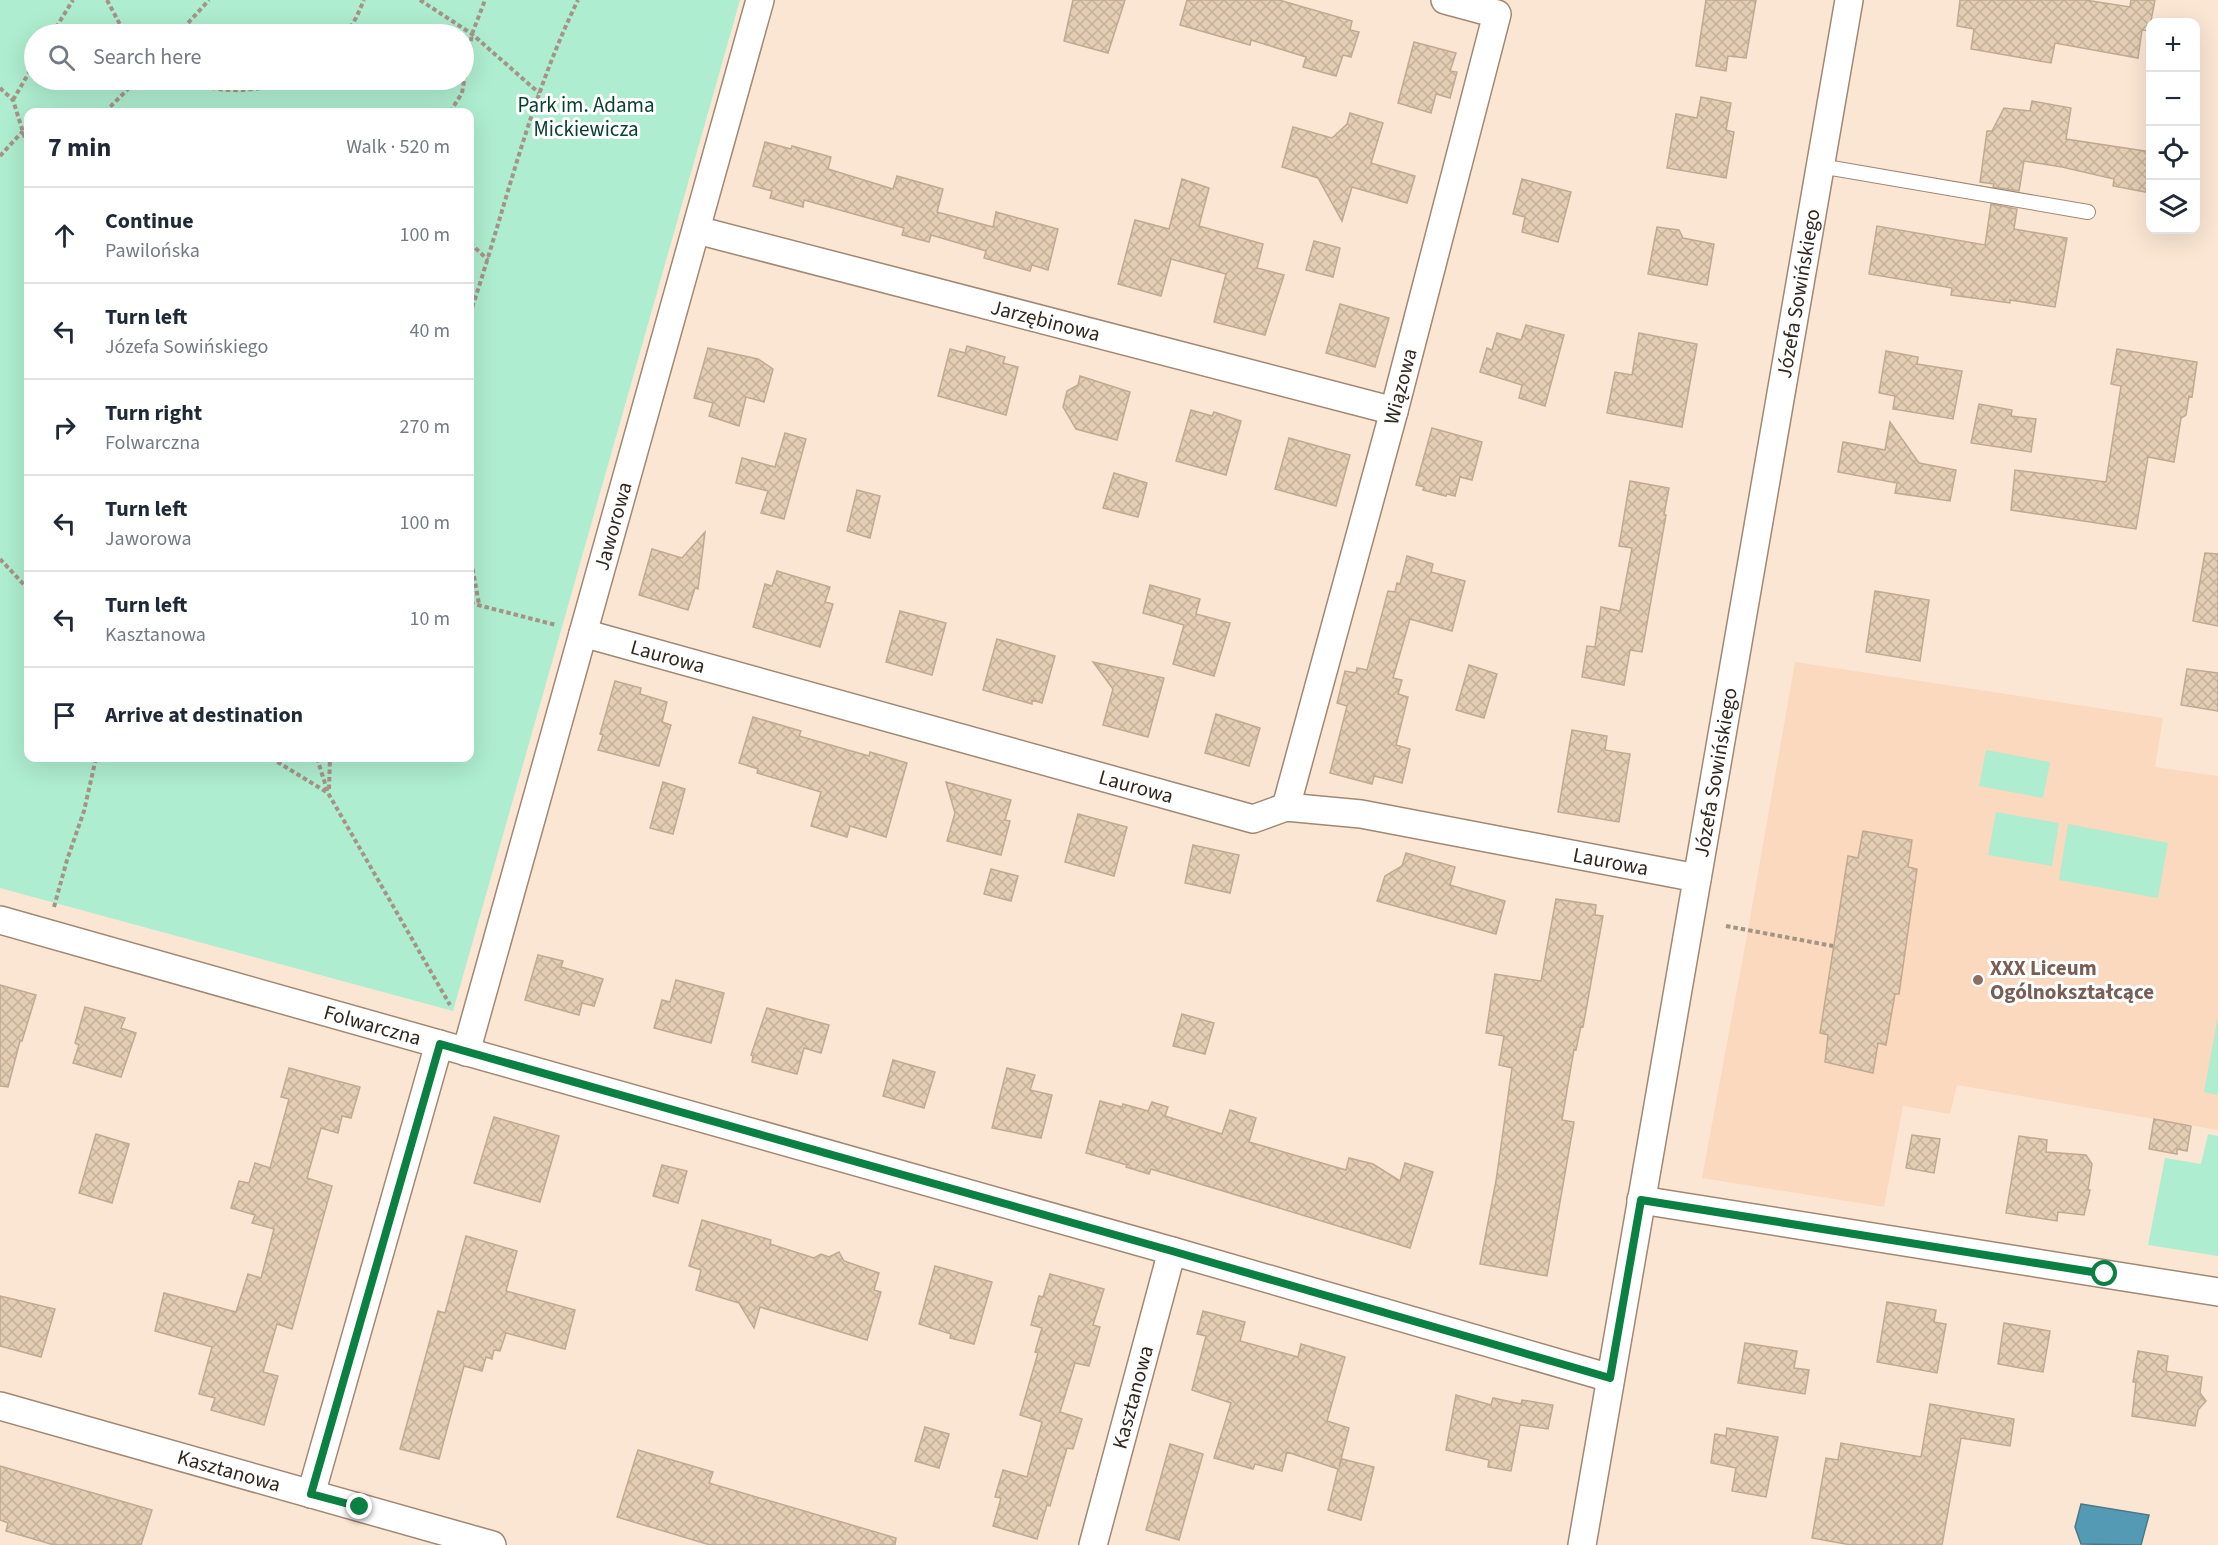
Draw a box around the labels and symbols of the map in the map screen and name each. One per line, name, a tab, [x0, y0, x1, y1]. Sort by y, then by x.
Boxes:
park label: Park im. Adama Mickiewicza	[517, 90, 655, 144]
street label: Józefa Sowińskiego	[1769, 206, 1828, 381]
street label: Jarzębinowa	[987, 292, 1103, 349]
street label: Wiązowa	[1376, 345, 1425, 428]
street label: Jaworowa	[586, 478, 640, 574]
street label: Laurowa	[627, 632, 708, 681]
street label: Józefa Sowińskiego	[1686, 685, 1745, 860]
street label: Laurowa	[1095, 762, 1177, 811]
street label: Laurowa	[1571, 840, 1651, 883]
place label: XXX Liceum Ogólnokształcące	[1990, 953, 2154, 1007]
marker: XXX Liceum Ogólnokształcące	[1971, 973, 1985, 987]
street label: Folwarczna	[320, 997, 425, 1053]
route start	[2091, 1260, 2117, 1286]
street label: Kasztanowa	[1104, 1342, 1161, 1452]
street label: Kasztanowa	[174, 1442, 284, 1500]
route end	[346, 1493, 372, 1519]

